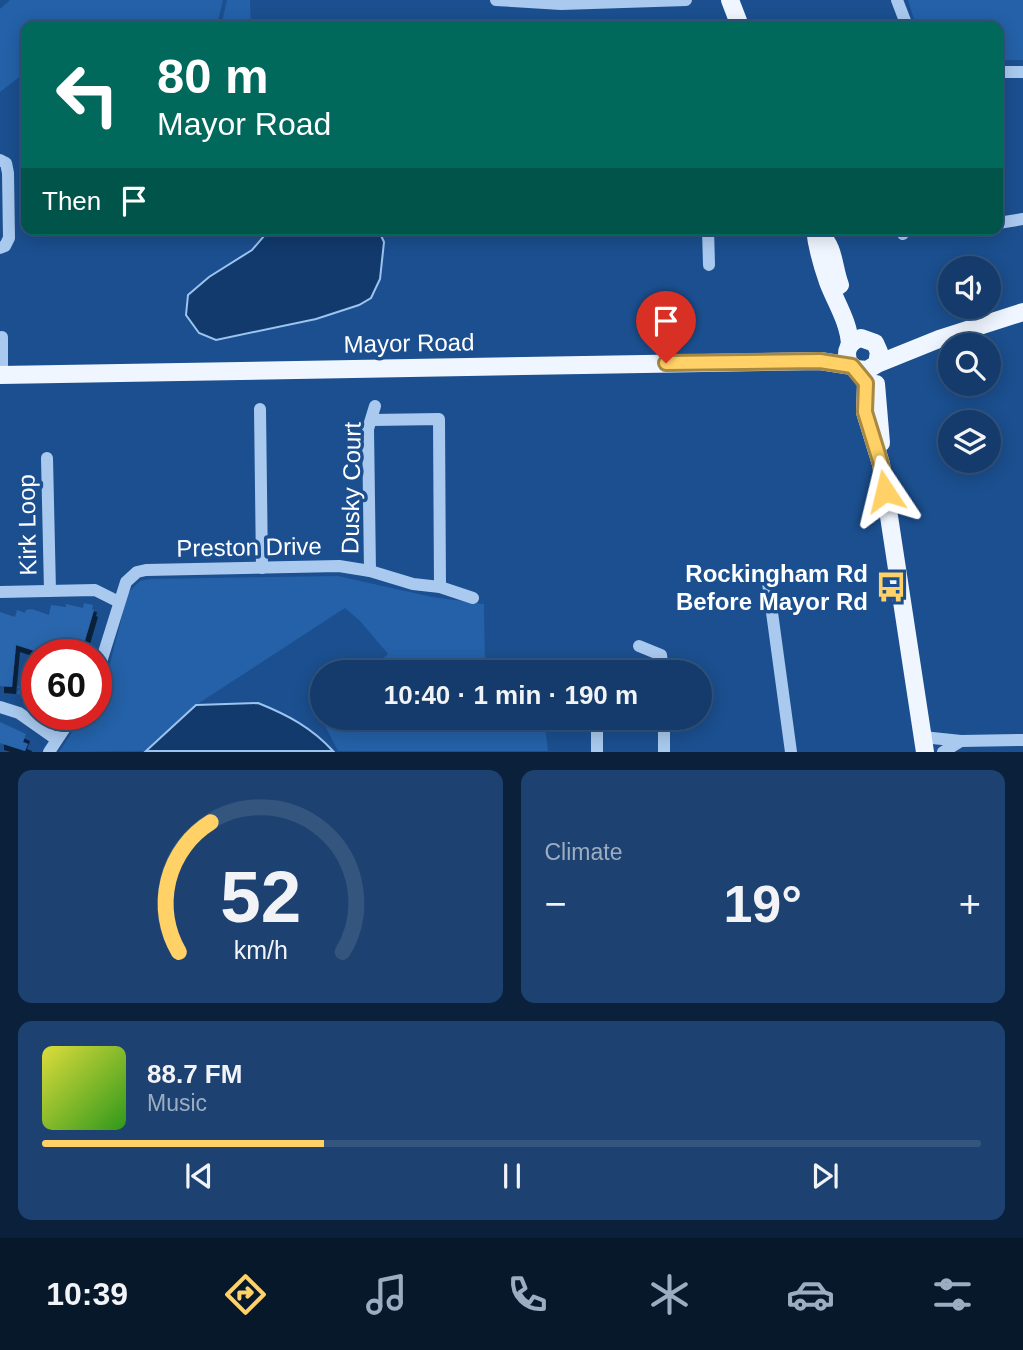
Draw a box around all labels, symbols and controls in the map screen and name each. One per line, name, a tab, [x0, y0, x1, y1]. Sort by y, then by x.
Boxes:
icon: left	[42, 49, 133, 140]
text: 80 m	[157, 49, 269, 103]
text: Mayor Road	[157, 106, 331, 142]
icon: arrive	[115, 182, 153, 220]
text: Then	[42, 186, 101, 216]
map controls	[938, 256, 1001, 473]
button: sound	[938, 256, 1001, 319]
pin	[636, 291, 696, 363]
icon: arrive	[647, 302, 685, 340]
street label: Mayor Road	[343, 328, 475, 358]
button: search	[938, 333, 1001, 396]
button: layers	[938, 410, 1001, 473]
street label: Dusky Court	[336, 421, 366, 554]
position arrow	[848, 454, 922, 528]
street label: Kirk Loop	[13, 474, 41, 576]
street label: Preston Drive	[176, 532, 322, 562]
place label: Rockingham Rd Before Mayor Rd	[676, 560, 868, 615]
bus stop icon: Rockingham Rd Before Mayor Rd	[874, 570, 908, 604]
speed limit sign: 60	[21, 639, 112, 730]
text: 10:40 · 1 min · 190 m	[384, 680, 638, 710]
text: Climate	[545, 839, 622, 865]
text: 52	[220, 857, 301, 938]
text: 19°	[723, 875, 802, 933]
text: −	[545, 883, 567, 925]
text: +	[959, 883, 981, 925]
text: km/h	[233, 936, 287, 964]
text: 88.7 FM	[147, 1059, 242, 1089]
text: Music	[147, 1090, 207, 1116]
icon: previous	[180, 1157, 218, 1195]
icon: pause	[493, 1157, 531, 1195]
icon: next	[806, 1157, 844, 1195]
icon: directions	[221, 1270, 270, 1319]
icon: music	[362, 1270, 411, 1319]
icon: phone	[503, 1270, 552, 1319]
icon: climate	[645, 1270, 694, 1319]
icon: car	[786, 1270, 835, 1319]
icon: filters	[928, 1270, 977, 1319]
text: 10:39	[46, 1276, 128, 1312]

